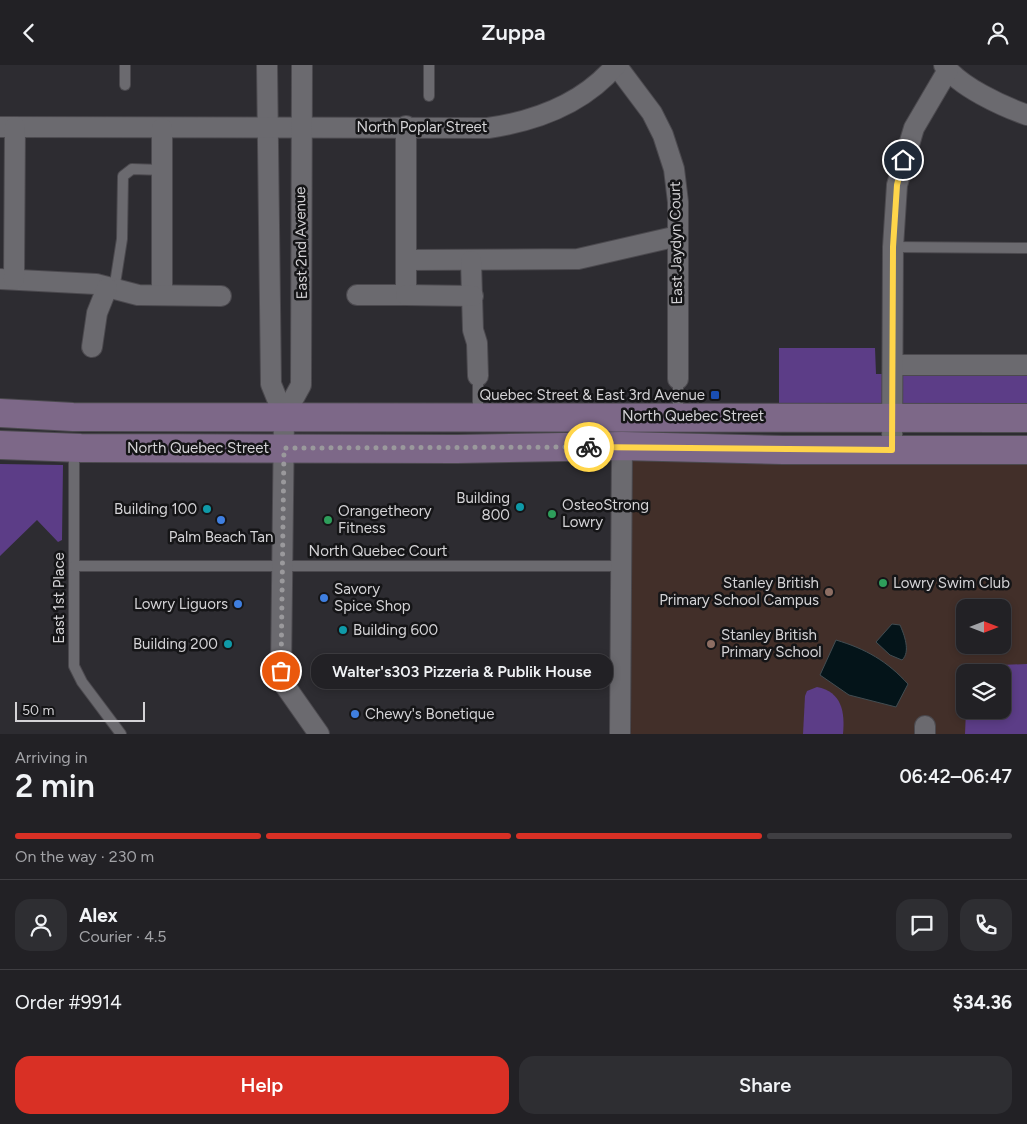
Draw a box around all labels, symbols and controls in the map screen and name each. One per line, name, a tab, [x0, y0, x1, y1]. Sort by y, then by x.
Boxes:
icon: back	[15, 19, 43, 47]
text: Zuppa	[481, 19, 546, 46]
icon: person	[984, 19, 1012, 47]
street label: North Poplar Street	[357, 118, 488, 136]
pin	[882, 139, 924, 181]
icon: home	[889, 146, 917, 174]
street label: East Jaydyn Court	[666, 181, 686, 305]
street label: East 2nd Avenue	[291, 186, 311, 300]
place label: Quebec Street & East 3rd Avenue	[480, 386, 705, 404]
marker: Quebec Street & East 3rd Avenue	[709, 389, 721, 401]
street label: North Quebec Street	[622, 407, 764, 425]
courier	[564, 422, 614, 472]
icon: bike	[575, 433, 603, 461]
street label: North Quebec Street	[127, 439, 269, 457]
place label: Building 800	[456, 489, 510, 524]
place label: OsteoStrong Lowry	[562, 496, 649, 531]
place label: Building 100	[114, 500, 197, 518]
marker: Building 800	[514, 501, 526, 513]
place label: Orangetheory Fitness	[338, 502, 432, 537]
marker: Building 100	[201, 503, 213, 515]
marker: OsteoStrong Lowry	[546, 508, 558, 520]
marker: Palm Beach Tan	[215, 514, 227, 526]
marker: Orangetheory Fitness	[322, 514, 334, 526]
place label: Palm Beach Tan	[169, 528, 273, 546]
street label: North Quebec Court	[309, 542, 448, 560]
street label: East 1st Place	[50, 552, 68, 644]
place label: Stanley British Primary School Campus	[659, 574, 819, 609]
place label: Lowry Swim Club	[893, 574, 1010, 592]
marker: Lowry Swim Club	[877, 577, 889, 589]
place label: Savory Spice Shop	[334, 580, 411, 615]
marker: Stanley British Primary School Campus	[823, 586, 835, 598]
marker: Savory Spice Shop	[318, 592, 330, 604]
place label: Lowry Liguors	[134, 595, 228, 613]
marker: Lowry Liguors	[232, 598, 244, 610]
north arrow	[956, 599, 1011, 654]
map controls	[956, 599, 1011, 719]
place label: Building 600	[353, 621, 438, 639]
marker: Building 600	[337, 624, 349, 636]
place label: Stanley British Primary School	[721, 626, 822, 661]
place label: Building 200	[133, 635, 218, 653]
marker: Building 200	[222, 638, 234, 650]
marker: Stanley British Primary School	[705, 638, 717, 650]
pin	[260, 650, 302, 692]
callout: Walter's303 Pizzeria & Publik House	[311, 653, 614, 689]
icon: bag	[267, 657, 295, 685]
text: Walter's303 Pizzeria & Publik House	[332, 662, 592, 681]
button: layers	[956, 664, 1011, 719]
scale bar	[15, 699, 145, 722]
text: 50 m	[22, 702, 54, 719]
place label: Chewy's Bonetique	[365, 705, 494, 723]
marker: Chewy's Bonetique	[349, 708, 361, 720]
text: Arriving in	[15, 748, 87, 767]
text: 06:42–06:47	[899, 765, 1012, 788]
text: 2 min	[15, 767, 95, 805]
text: On the way · 230 m	[15, 847, 154, 866]
button: person	[15, 899, 67, 951]
button: chat	[896, 899, 948, 951]
button: phone	[960, 899, 1012, 951]
text: Alex	[79, 904, 118, 927]
text: Courier · 4.5	[79, 927, 166, 946]
text: Order #9914	[15, 991, 122, 1014]
text: $34.36	[953, 991, 1012, 1014]
button: Help	[15, 1056, 509, 1114]
button: Share	[519, 1056, 1012, 1114]

